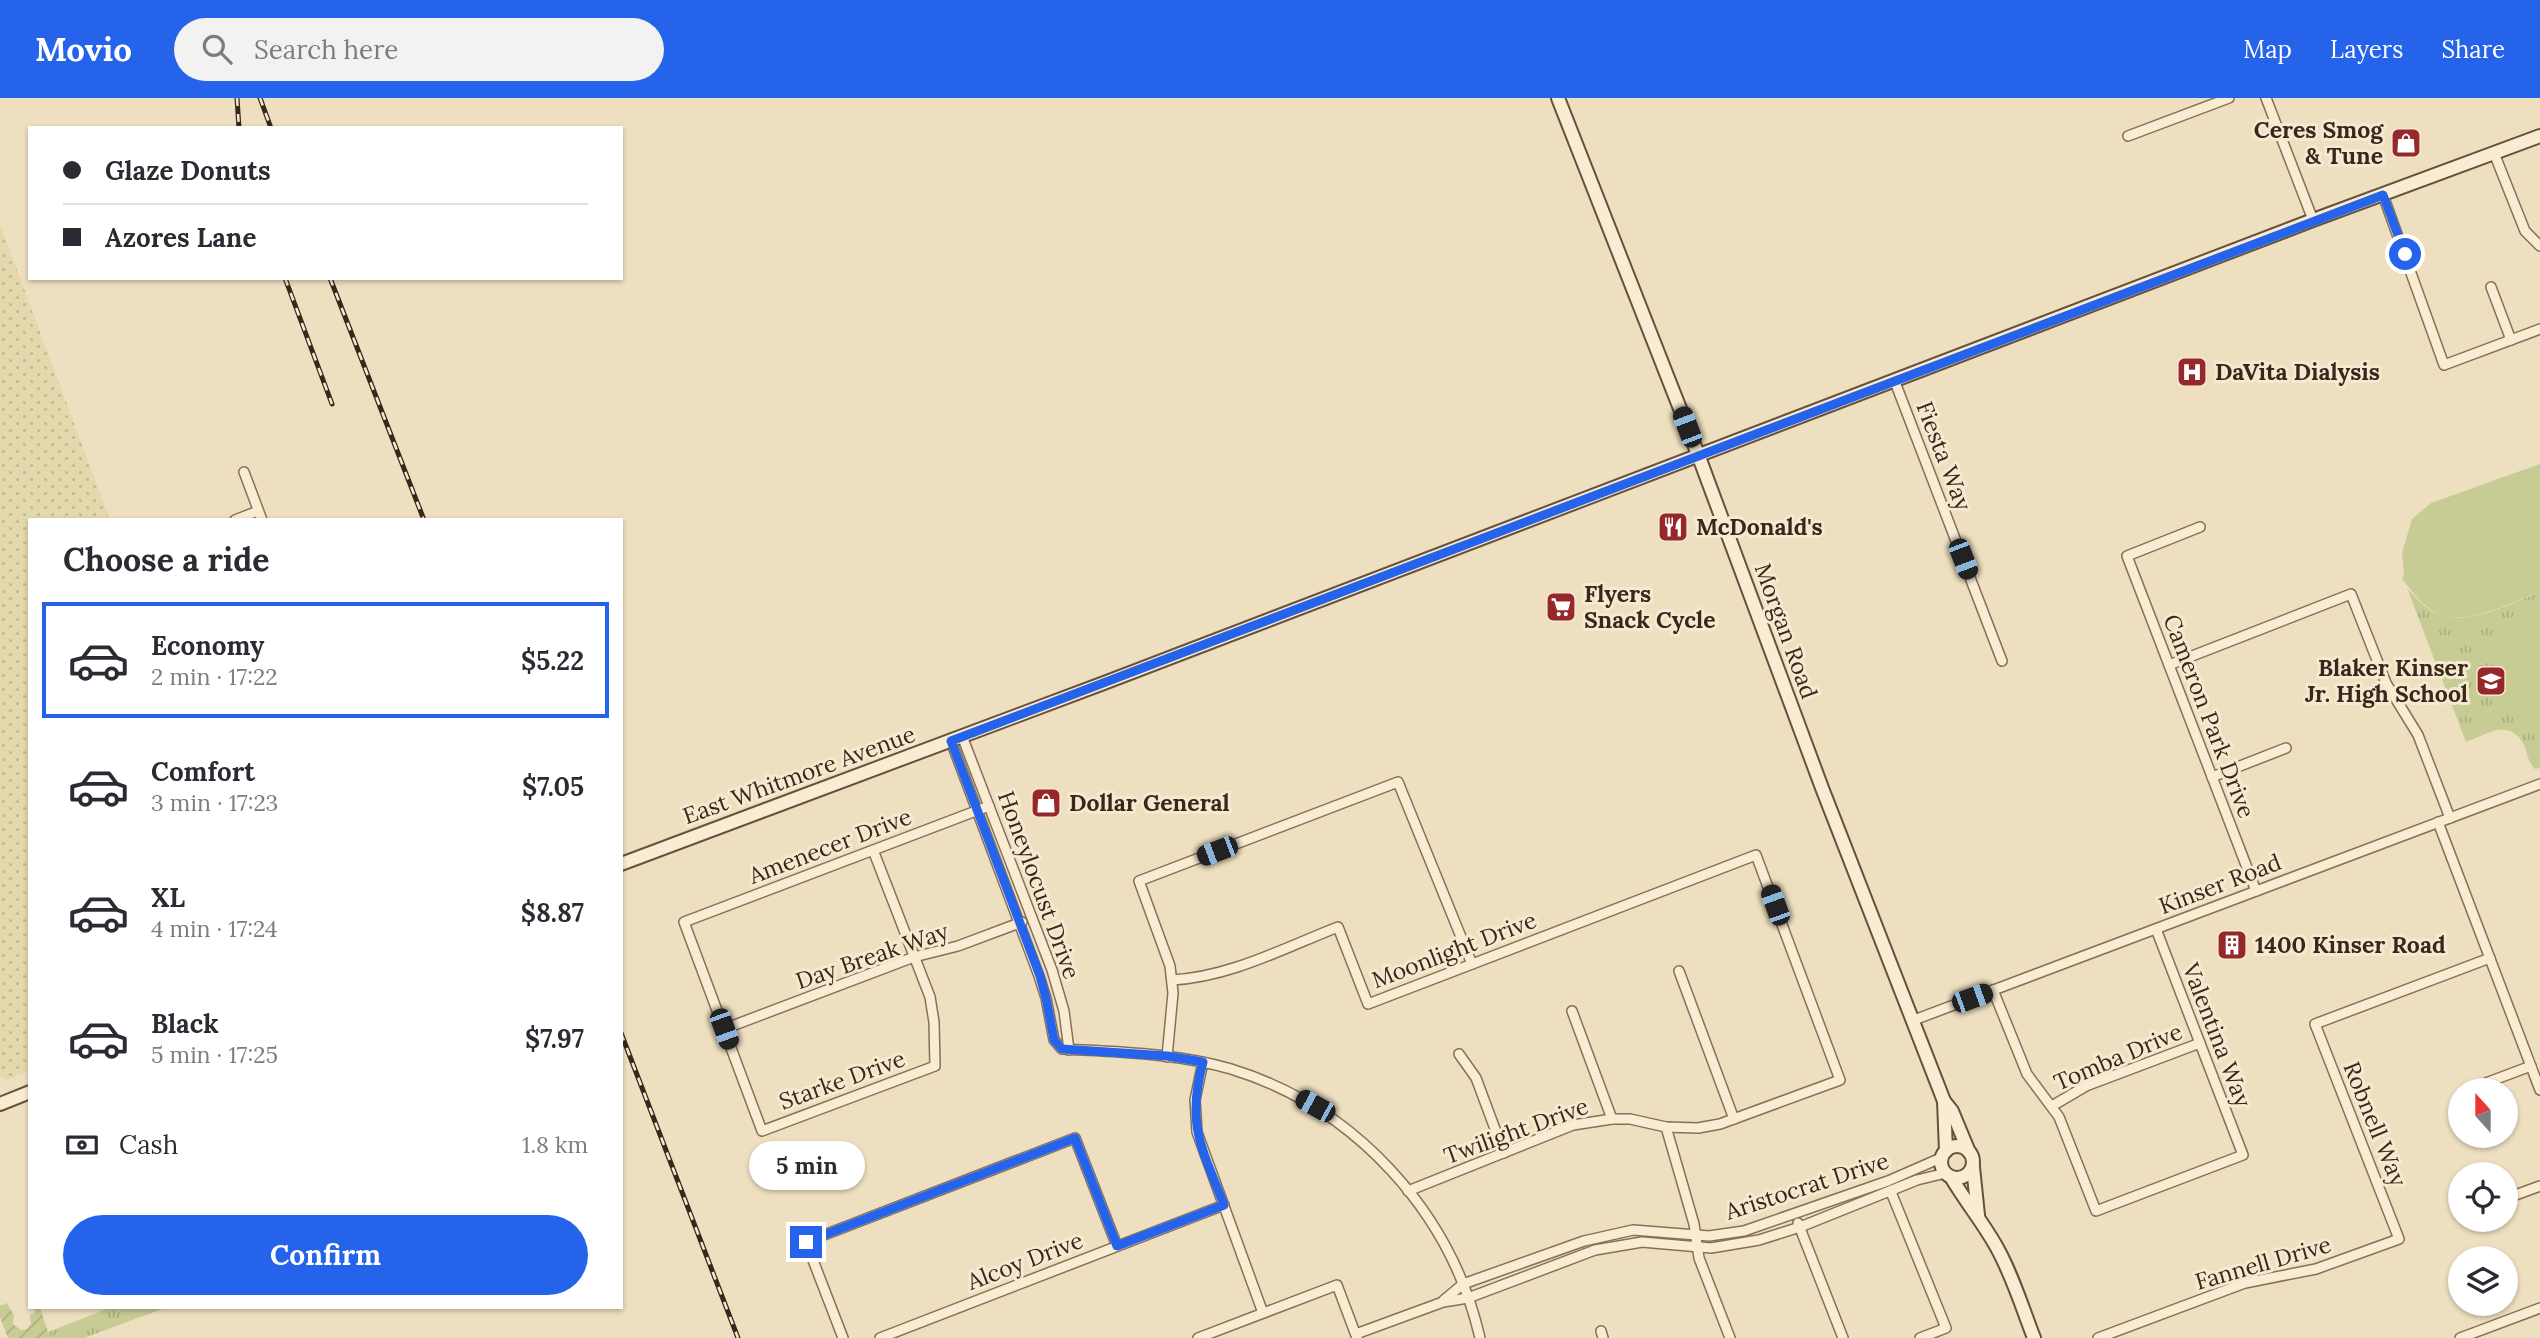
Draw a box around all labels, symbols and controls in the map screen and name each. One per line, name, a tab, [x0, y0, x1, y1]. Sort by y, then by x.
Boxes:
search box	[174, 18, 664, 81]
text: Movio	[35, 28, 132, 70]
icon: search	[198, 30, 236, 68]
text: Search here	[254, 33, 398, 66]
text: Map	[2243, 34, 2292, 65]
text: Layers	[2330, 34, 2403, 65]
text: Share	[2441, 34, 2505, 65]
place label: Ceres Smog & Tune	[2254, 115, 2384, 170]
shop icon: Ceres Smog & Tune	[2389, 126, 2423, 160]
text: Glaze Donuts	[105, 154, 271, 187]
text: Azores Lane	[105, 221, 256, 254]
route start	[2389, 238, 2421, 270]
hospital icon: DaVita Dialysis	[2175, 355, 2209, 389]
place label: DaVita Dialysis	[2215, 357, 2380, 386]
street label: Fiesta Way	[1910, 397, 1979, 515]
car	[1670, 404, 1705, 450]
restaurant icon: McDonald's	[1656, 510, 1690, 544]
place label: McDonald's	[1696, 512, 1823, 541]
car	[1946, 536, 1981, 582]
text: Choose a ride	[63, 539, 270, 580]
street label: Morgan Road	[1749, 559, 1824, 703]
place label: Flyers Snack Cycle	[1584, 579, 1716, 634]
supermarket icon: Flyers Snack Cycle	[1544, 590, 1578, 624]
street label: Cameron Park Drive	[2157, 610, 2262, 822]
icon: car	[67, 629, 130, 692]
text: Economy	[151, 629, 264, 662]
text: $5.22	[521, 644, 584, 677]
place label: Blaker Kinser Jr. High School	[2305, 653, 2468, 708]
text: 2 min · 17:22	[151, 662, 278, 691]
school or university icon: Blaker Kinser Jr. High School	[2474, 664, 2508, 698]
street label: East Whitmore Avenue	[679, 719, 919, 830]
icon: car	[67, 755, 130, 818]
text: Comfort	[151, 755, 255, 788]
text: $7.05	[522, 770, 584, 803]
shop icon: Dollar General	[1029, 786, 1063, 820]
street label: Honeylocust Drive	[992, 787, 1087, 983]
text: 3 min · 17:23	[151, 788, 278, 817]
place label: Dollar General	[1069, 788, 1230, 817]
street label: Amenecer Drive	[743, 801, 915, 890]
car	[1194, 834, 1241, 868]
street label: Kinser Road	[2155, 847, 2285, 920]
icon: car	[67, 881, 130, 944]
text: XL	[151, 881, 185, 914]
car	[1758, 882, 1793, 928]
text: $8.87	[521, 896, 584, 929]
street label: Moonlight Drive	[1367, 905, 1540, 994]
text: 4 min · 17:24	[151, 914, 277, 943]
street label: Day Break Way	[792, 916, 953, 995]
building icon: 1400 Kinser Road	[2215, 928, 2249, 962]
place label: 1400 Kinser Road	[2255, 930, 2446, 959]
street label: Valentina Way	[2176, 958, 2259, 1112]
car	[1949, 981, 1996, 1015]
car	[707, 1006, 742, 1052]
icon: car	[67, 1007, 130, 1070]
text: Black	[151, 1007, 219, 1040]
street label: Tomba Drive	[2049, 1017, 2186, 1097]
text: $7.97	[525, 1022, 584, 1055]
text: 5 min · 17:25	[151, 1040, 278, 1069]
street label: Starke Drive	[775, 1043, 909, 1116]
street label: Robnell Way	[2337, 1057, 2414, 1191]
north arrow	[2448, 1078, 2518, 1148]
map controls	[2448, 1078, 2518, 1316]
car	[1292, 1087, 1339, 1125]
street label: Twilight Drive	[1440, 1091, 1592, 1170]
icon: cash	[63, 1126, 101, 1164]
text: Cash	[119, 1128, 178, 1161]
text: 1.8 km	[522, 1130, 588, 1159]
callout: 5 min	[748, 1140, 864, 1190]
street label: Aristocrat Drive	[1721, 1145, 1892, 1226]
text: 5 min	[776, 1151, 838, 1180]
button: locate	[2448, 1162, 2518, 1232]
button: Confirm	[63, 1215, 588, 1295]
street label: Alcoy Drive	[962, 1225, 1087, 1296]
route end	[790, 1226, 822, 1258]
street label: Fannell Drive	[2192, 1229, 2334, 1296]
button: layers	[2448, 1246, 2518, 1316]

